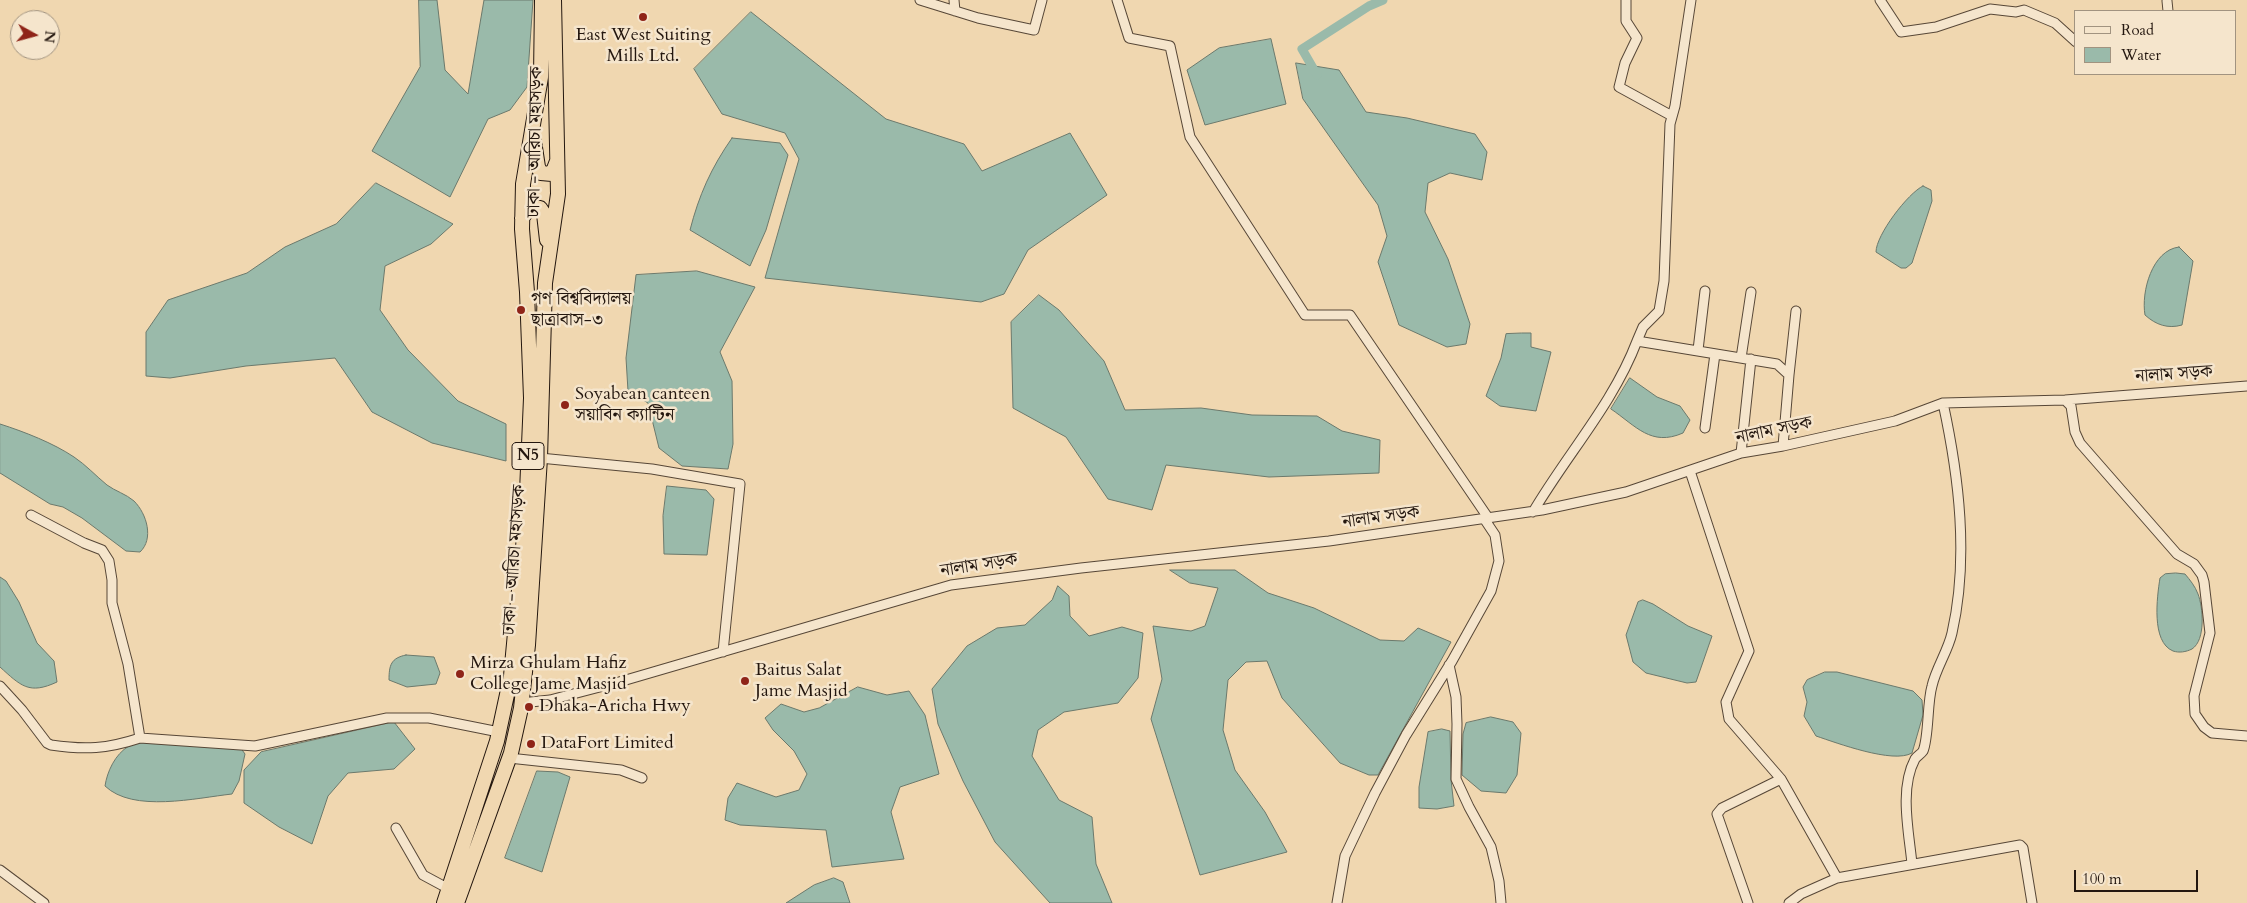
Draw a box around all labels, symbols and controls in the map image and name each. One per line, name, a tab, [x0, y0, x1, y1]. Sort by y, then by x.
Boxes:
north arrow	[10, 10, 60, 60]
legend	[2074, 10, 2237, 75]
marker: East West Suiting Mills Ltd.	[637, 11, 649, 23]
text: Road	[2121, 20, 2154, 40]
place label: East West Suiting Mills Ltd.	[575, 25, 711, 68]
text: N	[39, 30, 60, 44]
text: Water	[2121, 45, 2161, 65]
street label: ঢাকা - আরিচা মহাসড়ক	[524, 66, 548, 218]
place label: গণ বিশ্ববিদ্যালয় ছাত্রাবাস-৩	[531, 289, 631, 332]
marker: গণ বিশ্ববিদ্যালয় ছাত্রাবাস-৩	[515, 304, 527, 316]
street label: নালাম সড়ক	[2135, 362, 2213, 388]
place label: Soyabean canteen সয়াবিন ক্যান্টিন	[575, 384, 710, 426]
marker: Soyabean canteen সয়াবিন ক্যান্টিন	[559, 399, 571, 411]
street label: নালাম সড়ক	[1734, 412, 1814, 450]
road number: N5	[512, 442, 544, 470]
street label: ঢাকা - আরিচা মহাসড়ক	[499, 484, 531, 636]
street label: নালাম সড়ক	[1341, 502, 1421, 534]
street label: নালাম সড়ক	[939, 549, 1019, 583]
place label: Mirza Ghulam Hafiz College Jame Masjid	[470, 653, 627, 696]
place label: Baitus Salat Jame Masjid	[755, 660, 848, 702]
marker: Mirza Ghulam Hafiz College Jame Masjid	[454, 668, 466, 680]
marker: Baitus Salat Jame Masjid	[739, 675, 751, 687]
place label: Dhaka-Aricha Hwy	[539, 696, 691, 718]
marker: Dhaka-Aricha Hwy	[523, 701, 535, 713]
place label: DataFort Limited	[541, 733, 674, 755]
marker: DataFort Limited	[525, 738, 537, 750]
scale bar	[2077, 860, 2201, 892]
text: 100 m	[2082, 869, 2122, 889]

